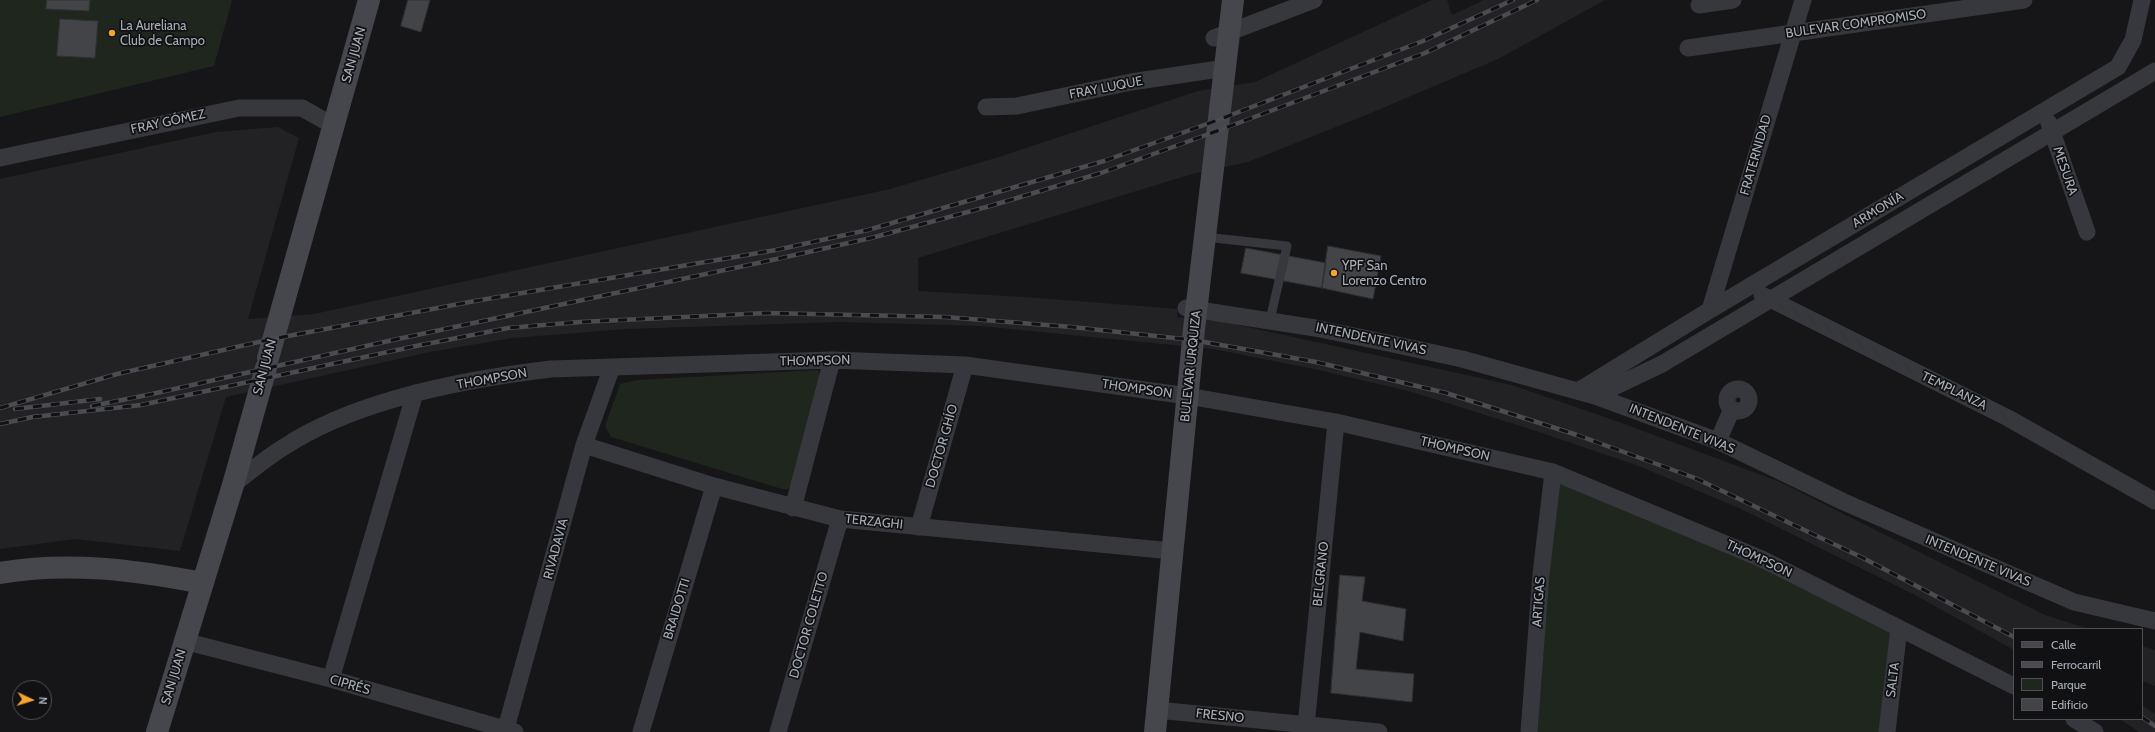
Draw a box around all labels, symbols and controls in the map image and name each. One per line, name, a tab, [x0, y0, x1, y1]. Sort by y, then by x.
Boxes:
street label: BULEVAR COMPROMISO	[1785, 6, 1927, 42]
place label: La Aureliana Club de Campo	[120, 18, 205, 49]
street label: SAN JUAN	[339, 25, 369, 85]
marker: La Aureliana Club de Campo	[107, 28, 117, 38]
street label: FRAY LUQUE	[1068, 73, 1144, 103]
street label: FRAY GÓMEZ	[129, 107, 207, 137]
street label: FRATERNIDAD	[1737, 113, 1775, 197]
street label: MESURA	[2049, 145, 2081, 197]
street label: ARMONÍA	[1850, 189, 1906, 231]
place label: YPF San Lorenzo Centro	[1342, 258, 1427, 289]
marker: YPF San Lorenzo Centro	[1329, 268, 1339, 278]
street label: BULEVAR URQUIZA	[1177, 309, 1205, 423]
street label: INTENDENTE VIVAS	[1314, 320, 1428, 358]
street label: SAN JUAN	[250, 337, 280, 397]
street label: THOMPSON	[780, 353, 850, 369]
street label: THOMPSON	[456, 365, 528, 393]
street label: TEMPLANZA	[1919, 368, 1989, 414]
street label: THOMPSON	[1101, 376, 1173, 402]
street label: INTENDENTE VIVAS	[1627, 401, 1737, 457]
street label: DOCTOR GHÍO	[923, 402, 961, 490]
street label: THOMPSON	[1419, 433, 1491, 465]
street label: TERZAGHI	[844, 511, 904, 533]
street label: RIVADAVIA	[540, 517, 572, 581]
street label: INTENDENTE VIVAS	[1923, 532, 2033, 590]
street label: THOMPSON	[1724, 537, 1794, 581]
street label: BELGRANO	[1310, 541, 1332, 607]
street label: DOCTOR COLETTO	[786, 570, 832, 680]
street label: BRAIDOTTI	[660, 576, 694, 642]
street label: ARTIGAS	[1529, 576, 1549, 628]
legend	[2013, 628, 2143, 720]
text: Calle	[2051, 637, 2076, 652]
street label: SAN JUAN	[158, 647, 190, 707]
text: Ferrocarril	[2051, 657, 2101, 672]
street label: SALTA	[1883, 661, 1903, 699]
street label: CIPRÉS	[328, 672, 372, 698]
text: Parque	[2051, 677, 2086, 692]
north arrow	[12, 680, 52, 720]
text: N	[36, 696, 50, 705]
text: Edificio	[2051, 697, 2088, 712]
street label: FRESNO	[1195, 706, 1245, 726]

